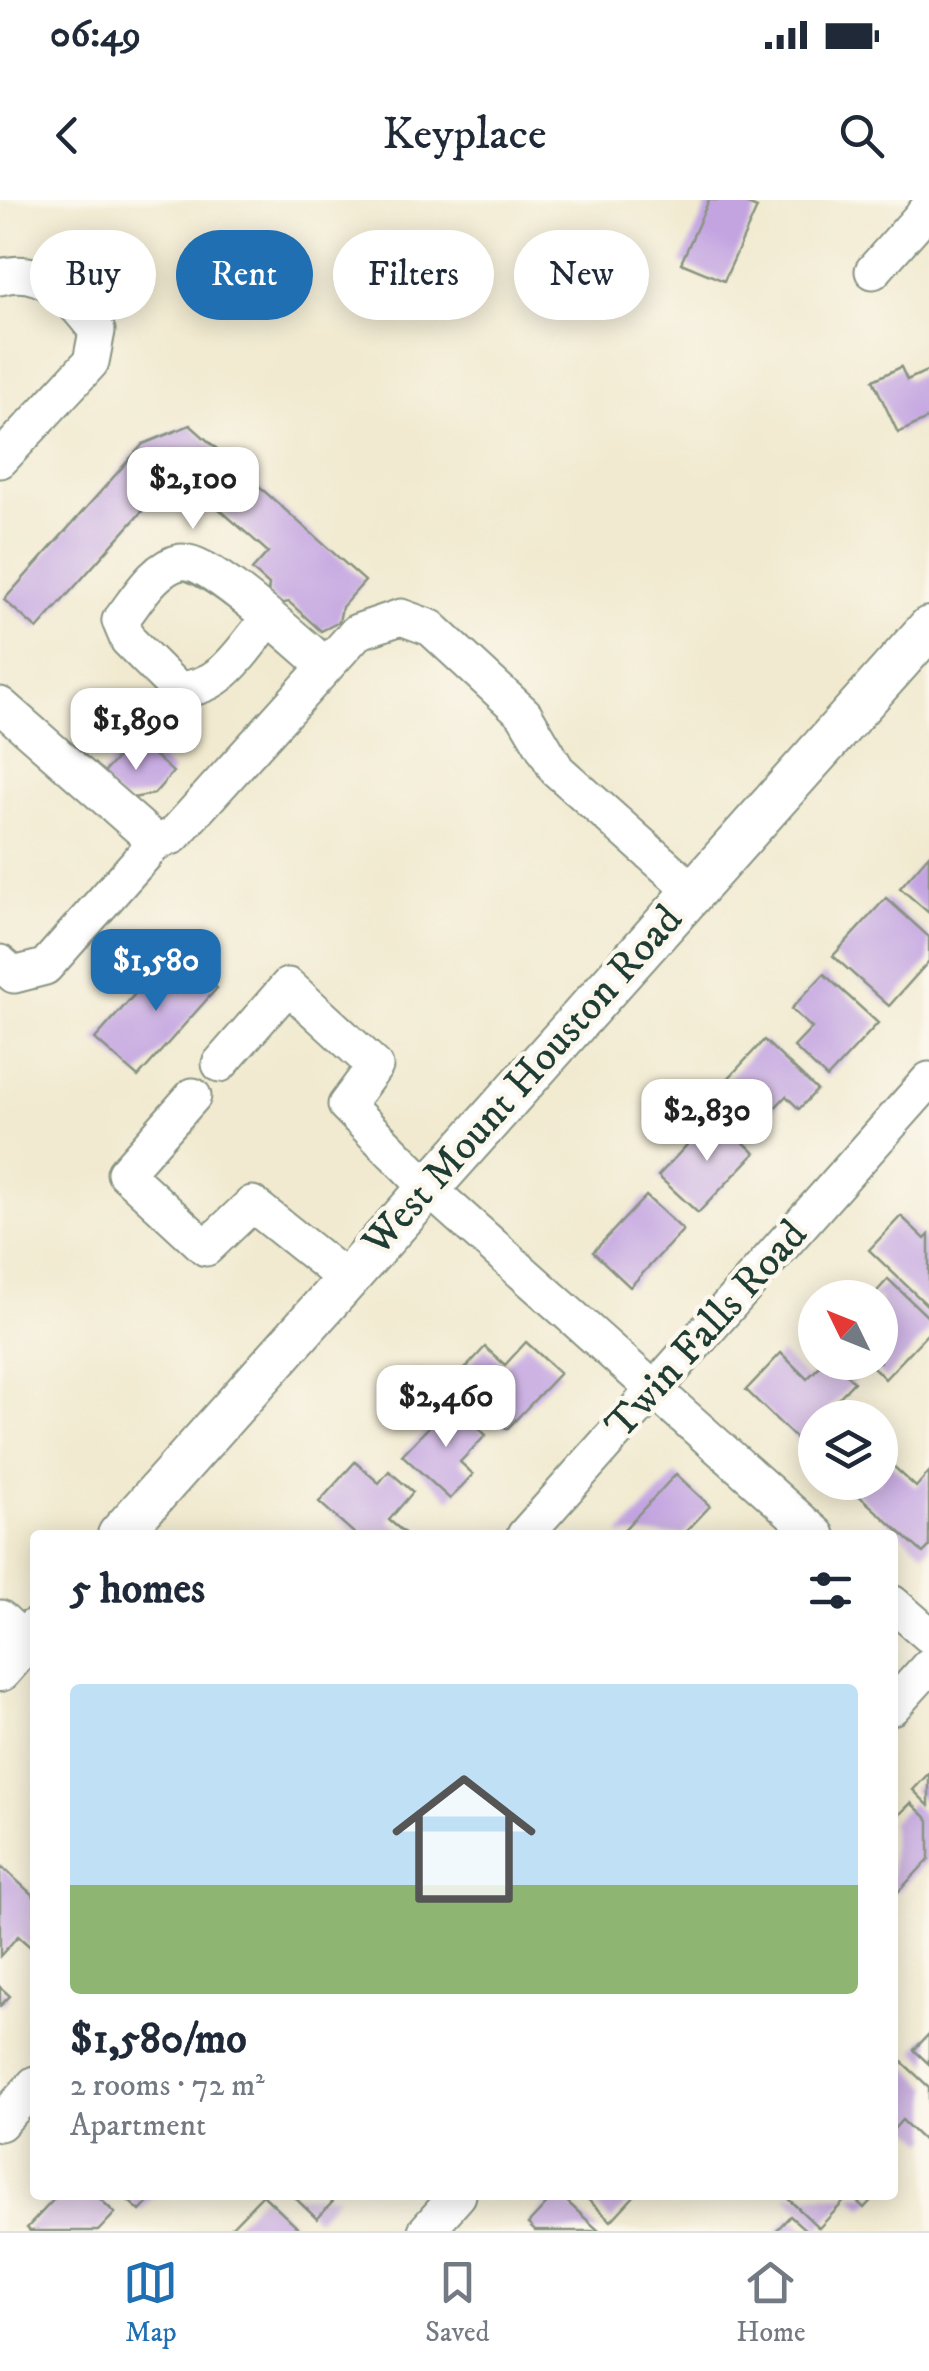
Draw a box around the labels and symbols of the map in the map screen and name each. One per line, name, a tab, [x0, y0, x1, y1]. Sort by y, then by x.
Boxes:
pin: $2,100	[112, 447, 274, 532]
pin: $1,890	[55, 688, 217, 773]
street label: West Mount Houston Road	[351, 895, 694, 1268]
pin: $1,580	[75, 929, 237, 1014]
pin: $2,830	[626, 1079, 788, 1164]
street label: Twin Falls Road	[595, 1210, 819, 1450]
north arrow	[798, 1280, 898, 1380]
pin: $2,460	[365, 1365, 527, 1450]

